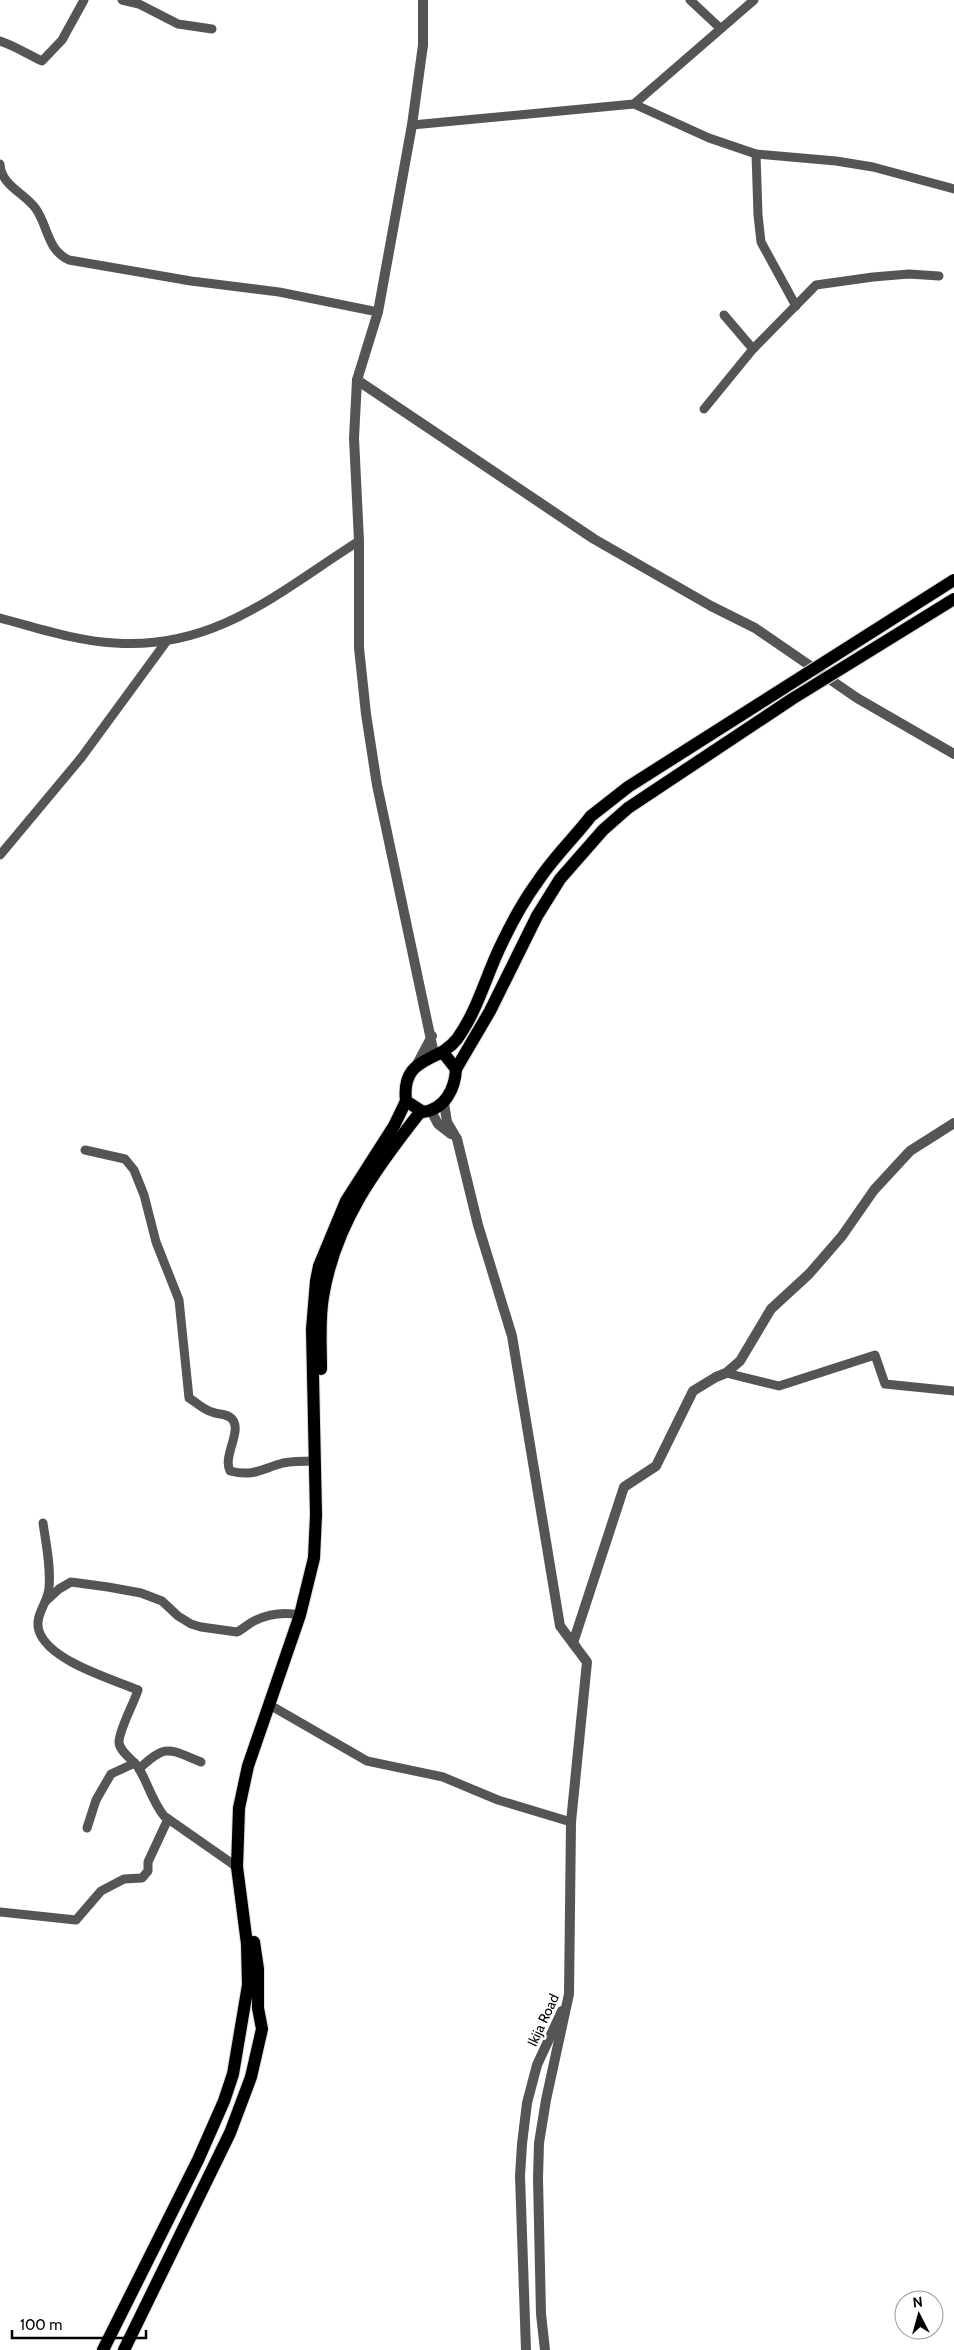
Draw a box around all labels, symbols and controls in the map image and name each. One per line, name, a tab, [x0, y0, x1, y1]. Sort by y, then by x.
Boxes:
street label: Ikija Road	[523, 1991, 563, 2049]
north arrow	[894, 2290, 944, 2340]
text: N	[912, 2293, 924, 2312]
scale bar	[12, 2308, 146, 2340]
text: 100 m	[20, 2316, 62, 2334]

